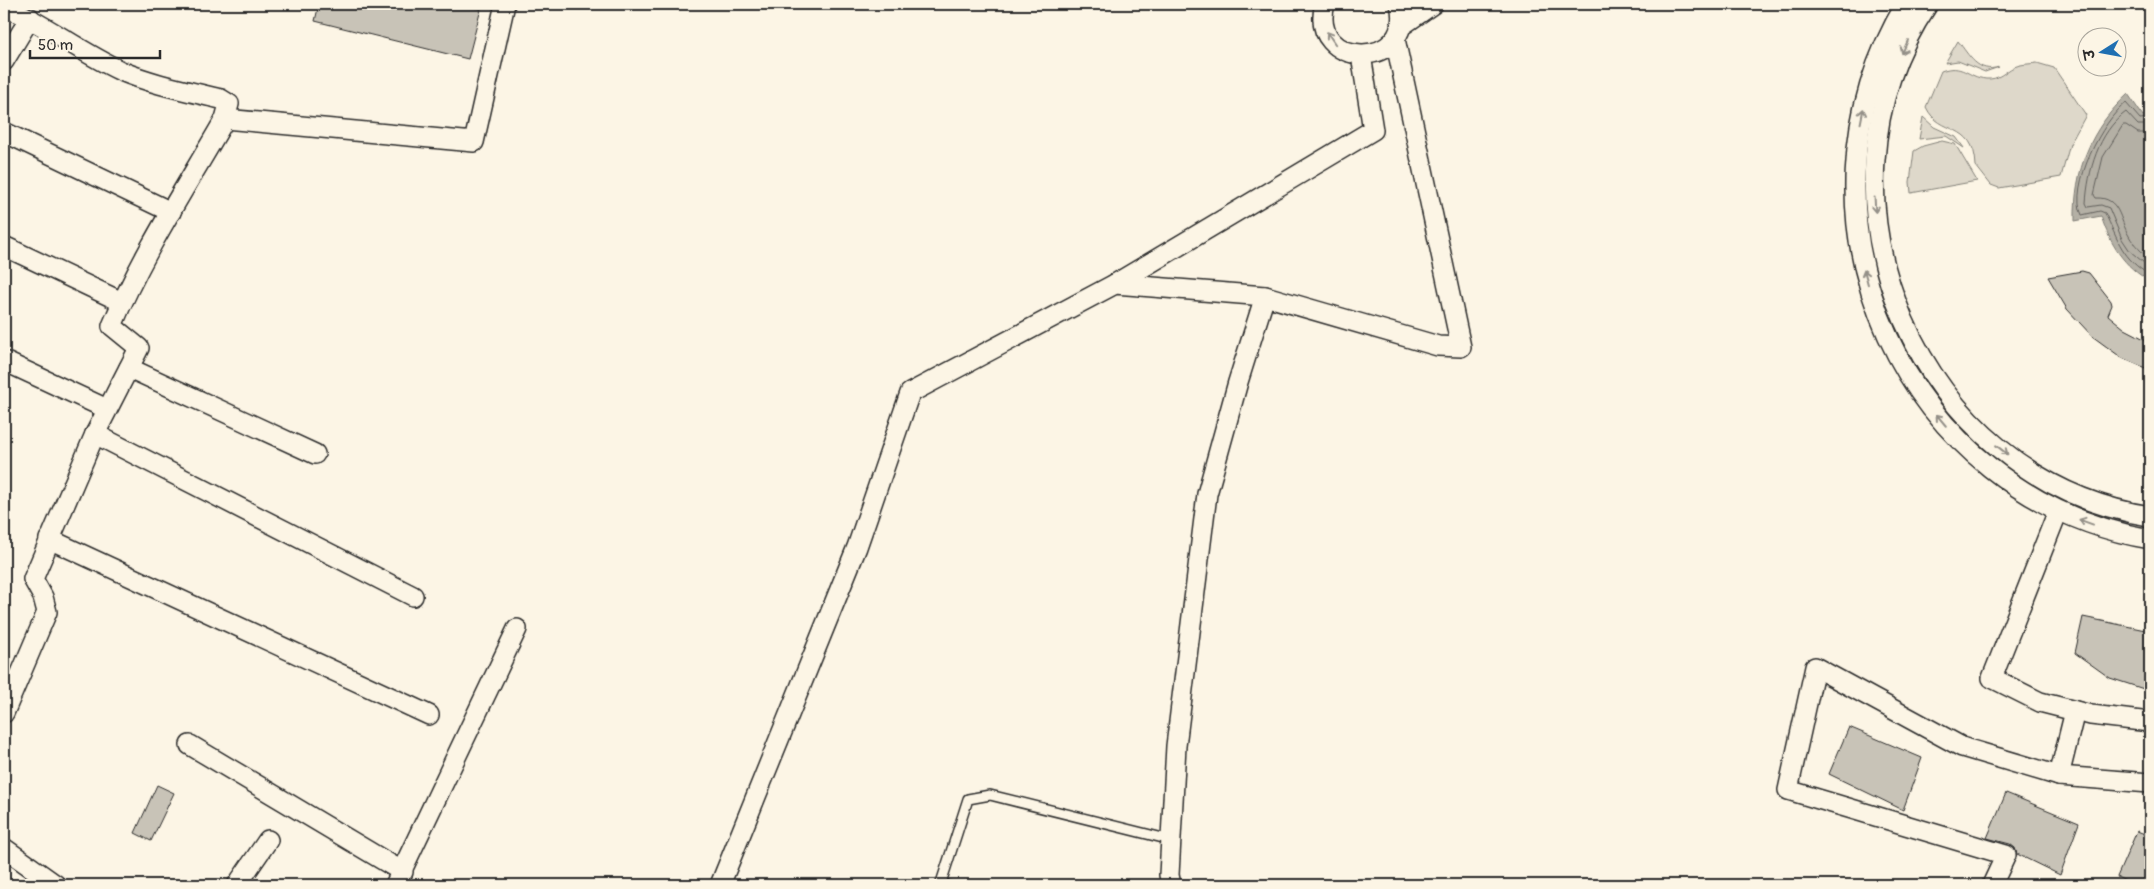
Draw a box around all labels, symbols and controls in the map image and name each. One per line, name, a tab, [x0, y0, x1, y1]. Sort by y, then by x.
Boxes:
scale bar	[30, 28, 160, 60]
north arrow	[2076, 28, 2126, 78]
one-way arrow	[1326, 31, 1336, 45]
text: 50 m	[38, 36, 73, 55]
one-way arrow	[1899, 39, 1909, 54]
text: उ	[2080, 47, 2099, 63]
one-way arrow	[1858, 109, 1868, 125]
one-way arrow	[1871, 196, 1880, 212]
one-way arrow	[1861, 270, 1870, 286]
one-way arrow	[1935, 414, 1946, 427]
one-way arrow	[1996, 444, 2009, 455]
one-way arrow	[2079, 517, 2095, 526]

